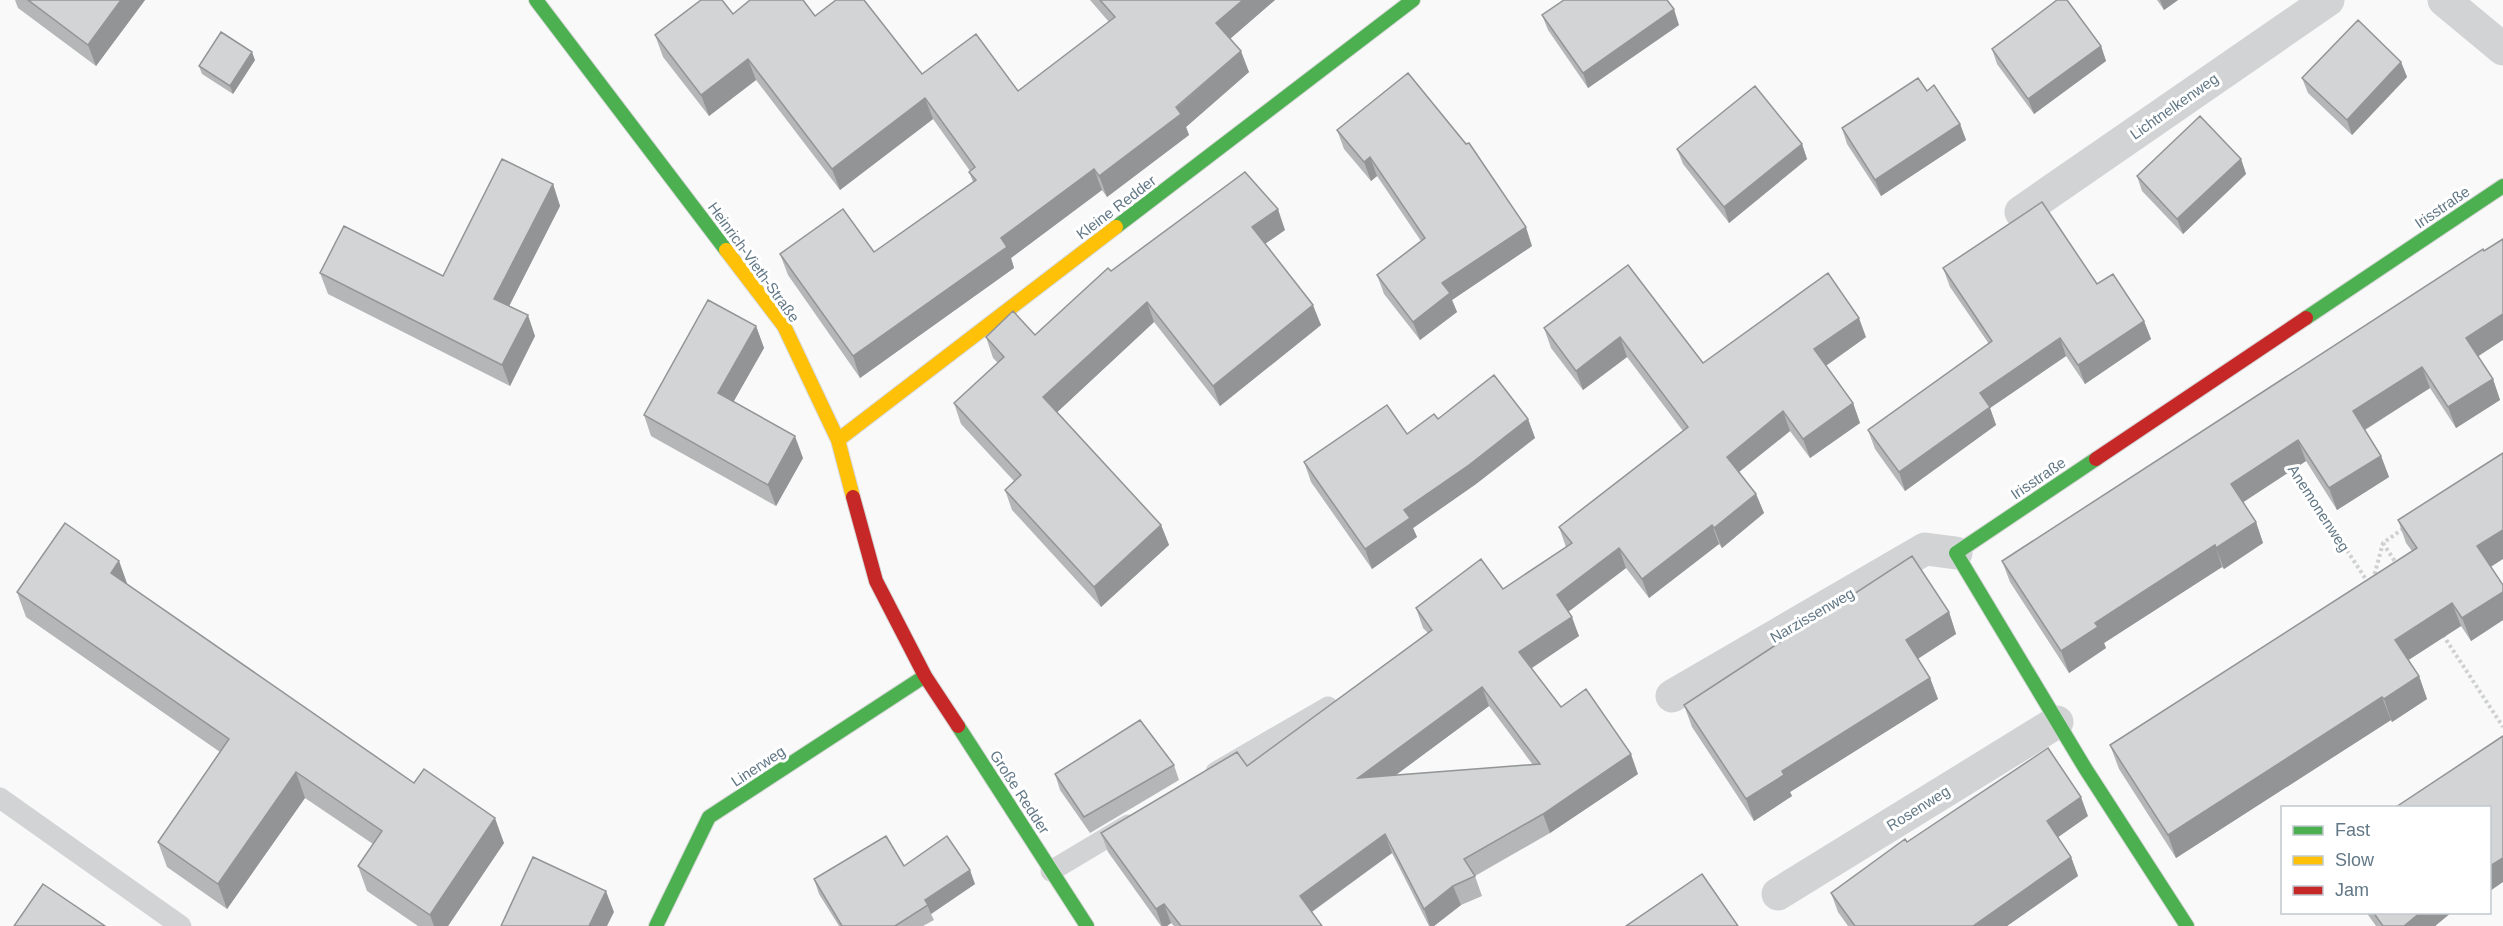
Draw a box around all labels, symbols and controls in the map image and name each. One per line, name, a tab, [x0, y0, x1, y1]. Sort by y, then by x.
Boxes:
street label: Lichtnelkenweg	[2127, 69, 2221, 143]
street label: Kleine Redder	[1073, 172, 1159, 242]
street label: Irisstraße	[2411, 182, 2473, 232]
street label: Heinrich-Vieth-Straße	[705, 199, 803, 325]
street label: Irisstraße	[2007, 453, 2069, 503]
street label: Anemonenweg	[2285, 461, 2353, 555]
street label: Narzissenweg	[1767, 584, 1857, 646]
street label: Linerweg	[728, 742, 788, 790]
street label: Große Redder	[987, 747, 1053, 837]
street label: Rosenweg	[1883, 782, 1953, 834]
legend	[2281, 806, 2491, 914]
text: Fast	[2335, 820, 2370, 840]
text: Slow	[2335, 850, 2375, 870]
text: Jam	[2335, 880, 2369, 900]

